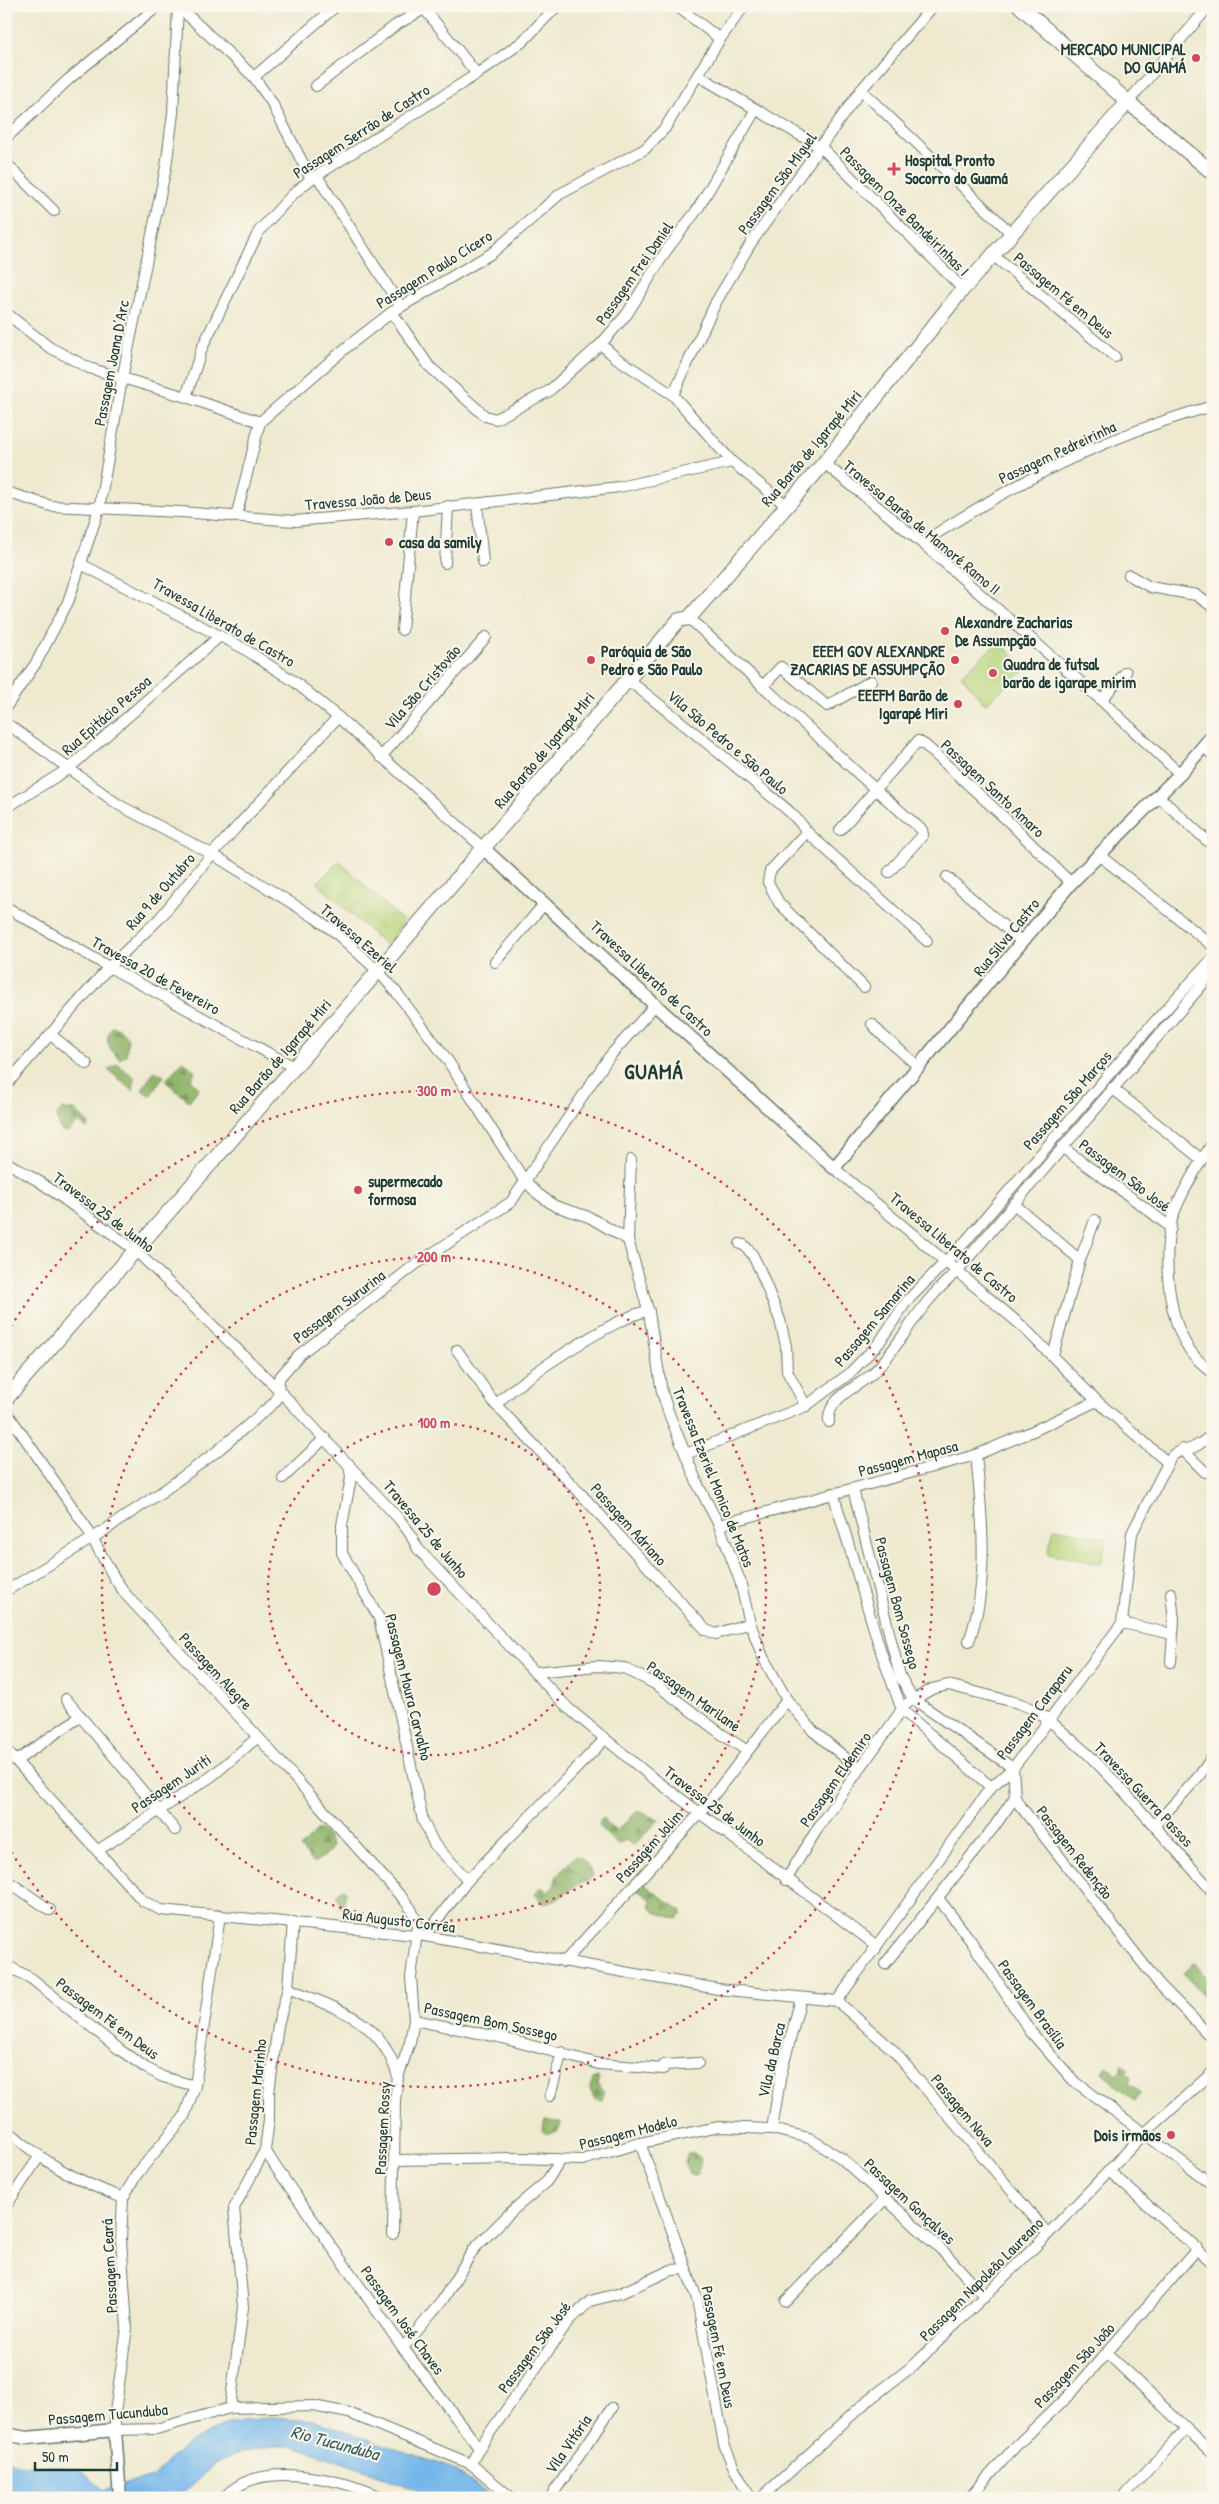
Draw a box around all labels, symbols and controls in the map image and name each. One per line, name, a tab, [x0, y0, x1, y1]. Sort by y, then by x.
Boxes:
place label: MERCADO MUNICIPAL DO GUAMÁ	[1061, 38, 1186, 78]
marker: MERCADO MUNICIPAL DO GUAMÁ	[1190, 52, 1202, 64]
street label: Passagem Serrão de Castro	[288, 78, 434, 183]
street label: Passagem São Miguel	[732, 127, 822, 239]
street label: Passagem Onze Bandeirinhas I	[835, 141, 975, 281]
place label: Hospital Pronto Socorro do Guamá	[905, 149, 1008, 189]
marker: Hospital Pronto Socorro do Guamá	[887, 162, 901, 176]
street label: Passagem Frei Daniel	[590, 216, 678, 329]
street label: Passagem Paulo Cícero	[372, 224, 497, 314]
street label: Passagem Fé em Deus	[1009, 247, 1119, 343]
street label: Passagem Joana D’Arc	[88, 297, 134, 428]
street label: Rua Barão de Igarapé Miri	[756, 385, 866, 511]
street label: Passagem Pedreirinha	[995, 415, 1119, 489]
street label: Travessa Barão de Mamoré Ramo II	[838, 454, 1006, 600]
street label: Travessa João de Deus	[304, 483, 432, 515]
place label: casa da samily	[399, 531, 482, 554]
marker: casa da samily	[383, 536, 395, 548]
street label: Travessa Liberato de Castro	[149, 572, 300, 672]
place label: Alexandre Zacharias De Assumpção	[955, 611, 1073, 652]
marker: Alexandre Zacharias De Assumpção	[939, 625, 951, 637]
street label: Vila São Cristovão	[379, 639, 466, 734]
place label: Paróquia de São Pedro e São Paulo	[601, 640, 703, 680]
place label: EEEM GOV ALEXANDRE ZACARIAS DE ASSUMPÇÃO	[790, 640, 946, 680]
place label: Quadra de futsal barão de igarape mirim	[1003, 653, 1136, 694]
marker: Paróquia de São Pedro e São Paulo	[585, 654, 597, 666]
marker: EEEM GOV ALEXANDRE ZACARIAS DE ASSUMPÇÃO	[949, 654, 961, 666]
marker: Quadra de futsal barão de igarape mirim	[987, 667, 999, 679]
street label: Rua Epitácio Pessoa	[57, 670, 155, 760]
place label: EEEFM Barão de Igarapé Miri	[858, 684, 949, 725]
street label: Vila São Pedro e São Paulo	[663, 685, 794, 800]
street label: Rua Barão de Igarapé Miri	[489, 687, 599, 813]
marker: EEEFM Barão de Igarapé Miri	[952, 698, 964, 710]
street label: Passagem Santo Amaro	[936, 734, 1050, 842]
street label: Rua 9 de Outubro	[120, 847, 200, 934]
street label: Rua Silva Castro	[968, 893, 1045, 981]
street label: Travessa Ezeriel	[316, 898, 403, 978]
street label: Travessa Liberato de Castro	[586, 915, 719, 1041]
street label: Travessa 20 de Fevereiro	[88, 931, 225, 1020]
street label: Rua Barão de Igarapé Miri	[224, 994, 336, 1118]
street label: Passagem São Marços	[1018, 1046, 1116, 1154]
district label: GUAMÁ	[624, 1057, 684, 1086]
text: 300 m	[417, 1080, 451, 1101]
street label: Passagem São José	[1075, 1133, 1176, 1217]
street label: Travessa 25 de Junho	[49, 1167, 160, 1258]
place label: supermecado formosa	[368, 1170, 443, 1210]
marker: supermecado formosa	[352, 1184, 364, 1196]
street label: Travessa Liberato de Castro	[885, 1187, 1023, 1308]
text: 200 m	[417, 1246, 451, 1267]
street label: Passagem Sururina	[288, 1264, 390, 1348]
street label: Passagem Samarina	[829, 1269, 919, 1371]
street label: Travessa Ezeriel Monico de Matos	[668, 1384, 760, 1570]
text: 100 m	[418, 1412, 450, 1433]
street label: Passagem Mapasa	[856, 1434, 960, 1482]
street label: Travessa 25 de Junho	[378, 1475, 474, 1583]
street label: Passagem Adriano	[586, 1478, 672, 1571]
street label: Passagem Bom Sossego	[870, 1535, 926, 1672]
centre of rings	[425, 1580, 443, 1598]
street label: Passagem Moura Carvalho	[380, 1611, 438, 1763]
street label: Passagem Alegre	[174, 1627, 258, 1715]
street label: Passagem Marilane	[643, 1655, 746, 1737]
street label: Passagem Caraparu	[991, 1659, 1077, 1764]
street label: Passagem Eldemiro	[794, 1727, 876, 1831]
street label: Travessa Guerra Passos	[1089, 1737, 1199, 1851]
street label: Passagem Juriti	[127, 1748, 215, 1818]
street label: Travessa 25 de Junho	[660, 1761, 771, 1852]
street label: Passagem Redenção	[1032, 1801, 1119, 1904]
street label: Passagem Jolim	[610, 1804, 688, 1887]
street label: Rua Augusto Corrêa	[341, 1902, 457, 1938]
street label: Passagem Brasília	[993, 1955, 1073, 2053]
street label: Passagem Fé em Deus	[52, 1972, 164, 2064]
street label: Passagem Bom Sossego	[422, 1996, 560, 2046]
street label: Vila da Barca	[752, 2020, 790, 2100]
street label: Passagem Marinho	[238, 2037, 272, 2146]
street label: Passagem Nova	[926, 2069, 1000, 2151]
street label: Passagem Rossy	[369, 2081, 395, 2175]
street label: Passagem Modelo	[577, 2109, 680, 2155]
place label: Dois irmãos	[1094, 2124, 1162, 2146]
marker: Dois irmãos	[1165, 2129, 1177, 2141]
street label: Passagem Gonçalves	[859, 2153, 961, 2249]
street label: Passagem Napoleão Laureano	[914, 2212, 1048, 2346]
street label: Passagem Ceará	[96, 2218, 122, 2314]
street label: Passagem José Chaves	[356, 2261, 450, 2379]
street label: Passagem Fé em Deus	[696, 2284, 742, 2410]
street label: Passagem São José	[492, 2296, 576, 2397]
street label: Passagem São João	[1029, 2317, 1120, 2413]
street label: Passagem Tucunduba	[47, 2398, 169, 2430]
street label: Vila Vitória	[540, 2410, 596, 2478]
water label: Rio Tucunduba	[288, 2419, 384, 2467]
scale bar	[35, 2439, 118, 2471]
text: 50 m	[42, 2446, 69, 2467]

